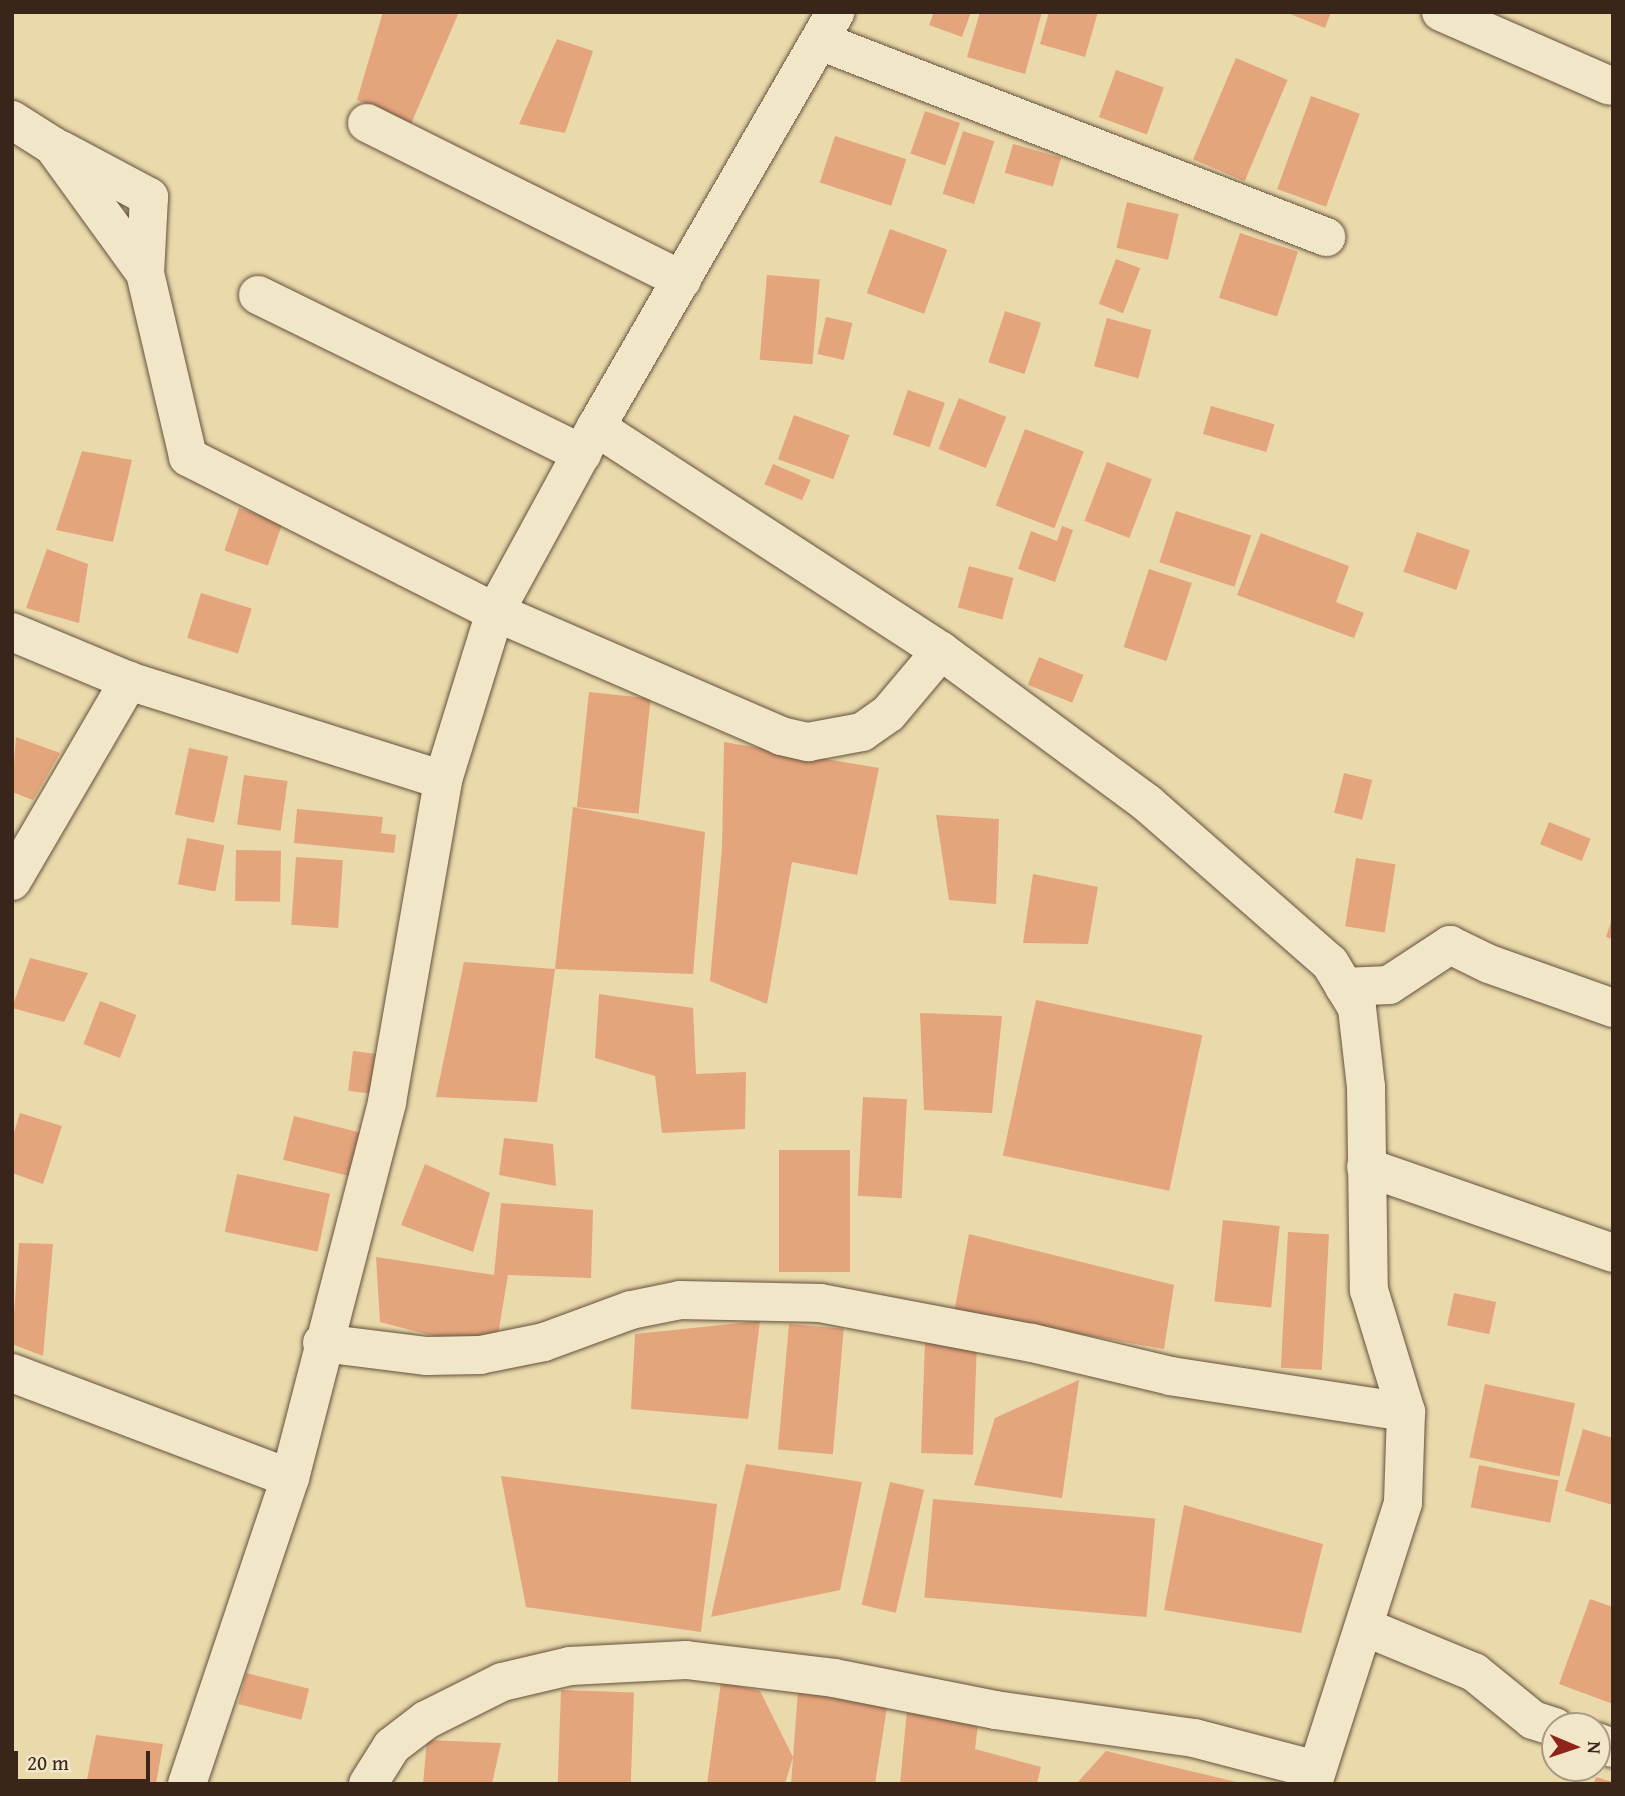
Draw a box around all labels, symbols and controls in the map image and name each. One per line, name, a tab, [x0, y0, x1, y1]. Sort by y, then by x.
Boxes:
north arrow	[1541, 1712, 1611, 1782]
scale bar	[18, 1736, 154, 1780]
text: N	[1581, 1741, 1609, 1754]
text: 20 m	[27, 1747, 69, 1778]

